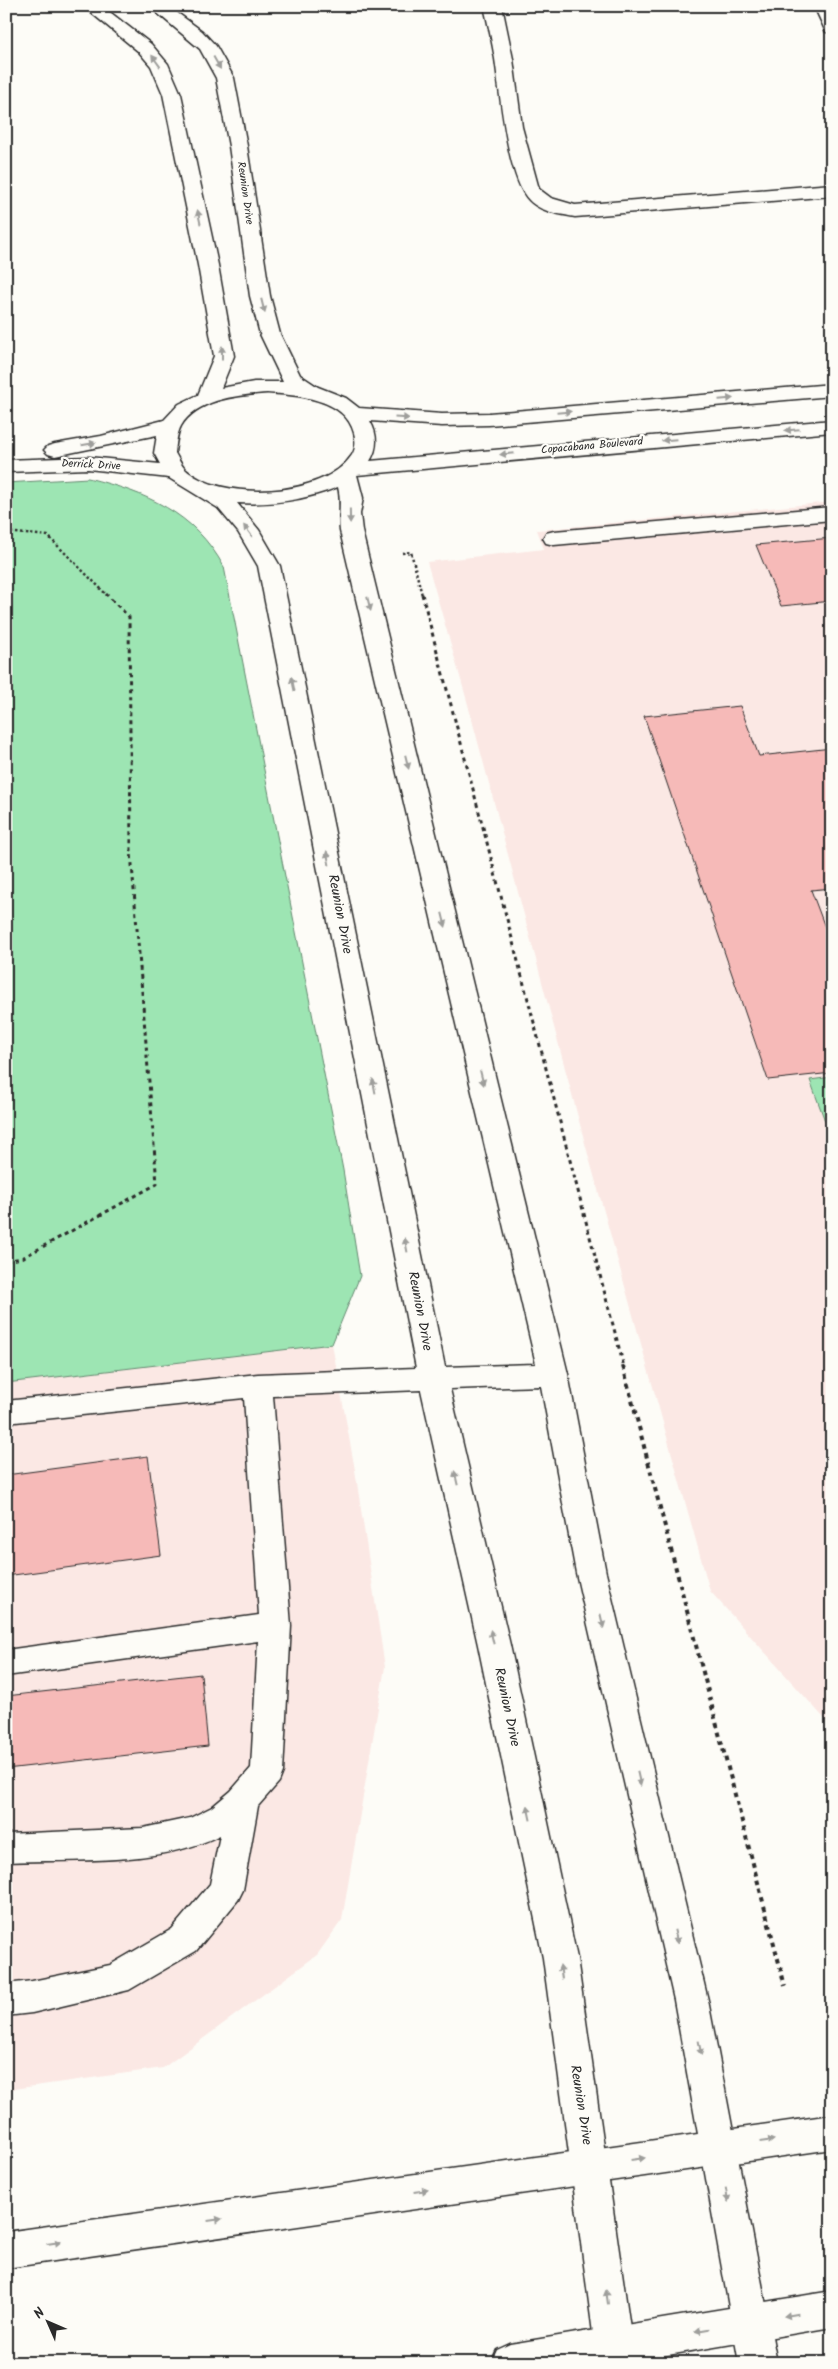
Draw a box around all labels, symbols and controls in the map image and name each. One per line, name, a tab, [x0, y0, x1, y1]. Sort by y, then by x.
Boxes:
one-way arrow	[151, 54, 161, 68]
one-way arrow	[213, 56, 221, 71]
street label: Reunion Drive	[232, 160, 258, 226]
one-way arrow	[194, 208, 202, 224]
one-way arrow	[259, 298, 267, 313]
one-way arrow	[218, 344, 226, 360]
one-way arrow	[718, 395, 734, 403]
one-way arrow	[556, 408, 572, 416]
one-way arrow	[394, 414, 410, 422]
one-way arrow	[784, 426, 800, 434]
street label: Copacabana Boulevard	[540, 433, 644, 459]
one-way arrow	[660, 436, 676, 444]
one-way arrow	[81, 440, 97, 448]
one-way arrow	[498, 450, 514, 458]
street label: Derrick Drive	[61, 454, 121, 476]
one-way arrow	[346, 508, 354, 524]
one-way arrow	[242, 525, 253, 538]
one-way arrow	[365, 597, 373, 612]
one-way arrow	[289, 676, 297, 692]
one-way arrow	[403, 755, 411, 770]
one-way arrow	[324, 849, 332, 865]
street label: Reunion Drive	[322, 872, 359, 956]
one-way arrow	[441, 913, 449, 928]
one-way arrow	[478, 1071, 486, 1086]
one-way arrow	[370, 1078, 378, 1093]
one-way arrow	[402, 1237, 410, 1253]
street label: Reunion Drive	[402, 1269, 439, 1353]
one-way arrow	[452, 1471, 460, 1486]
one-way arrow	[598, 1613, 606, 1628]
one-way arrow	[488, 1629, 496, 1644]
street label: Reunion Drive	[488, 1665, 526, 1749]
one-way arrow	[635, 1771, 643, 1786]
one-way arrow	[525, 1805, 533, 1821]
one-way arrow	[672, 1929, 680, 1944]
one-way arrow	[557, 1964, 565, 1980]
one-way arrow	[697, 2041, 705, 2057]
street label: Reunion Drive	[564, 2063, 598, 2147]
one-way arrow	[759, 2137, 775, 2145]
one-way arrow	[631, 2155, 647, 2163]
one-way arrow	[413, 2186, 429, 2194]
one-way arrow	[724, 2188, 732, 2204]
one-way arrow	[208, 2216, 224, 2224]
one-way arrow	[47, 2239, 63, 2247]
one-way arrow	[603, 2288, 611, 2304]
north arrow	[22, 2296, 72, 2346]
text: N	[29, 2302, 51, 2324]
one-way arrow	[783, 2312, 799, 2320]
one-way arrow	[694, 2327, 710, 2335]

